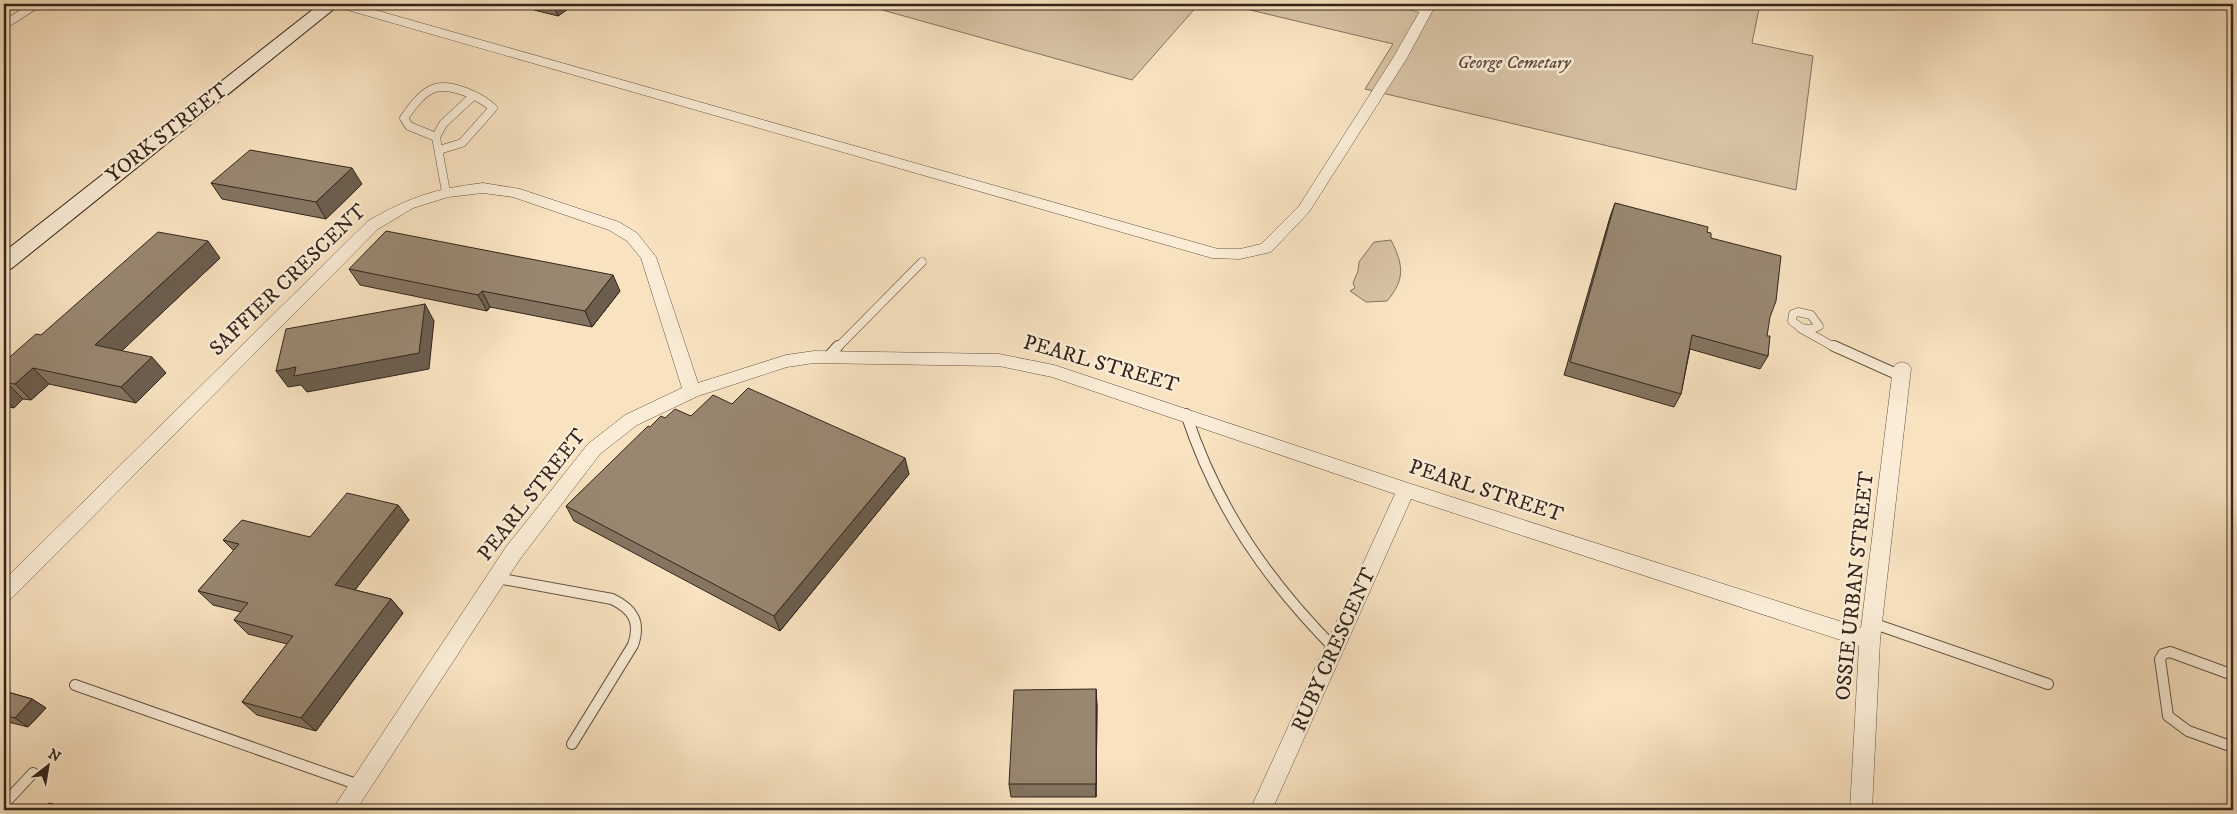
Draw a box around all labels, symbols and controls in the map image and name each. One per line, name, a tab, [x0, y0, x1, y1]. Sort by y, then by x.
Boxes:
park label: George Cemetary	[1457, 52, 1571, 74]
street label: YORK STREET	[101, 77, 233, 189]
street label: SAFFIER CRESCENT	[204, 198, 372, 362]
street label: PEARL STREET	[1020, 329, 1182, 399]
street label: PEARL STREET	[472, 424, 592, 566]
street label: PEARL STREET	[1406, 454, 1566, 528]
street label: OSSIE URBAN STREET	[1830, 470, 1880, 702]
street label: RUBY CRESCENT	[1286, 564, 1382, 736]
north arrow	[22, 742, 72, 792]
text: N	[45, 745, 64, 767]

